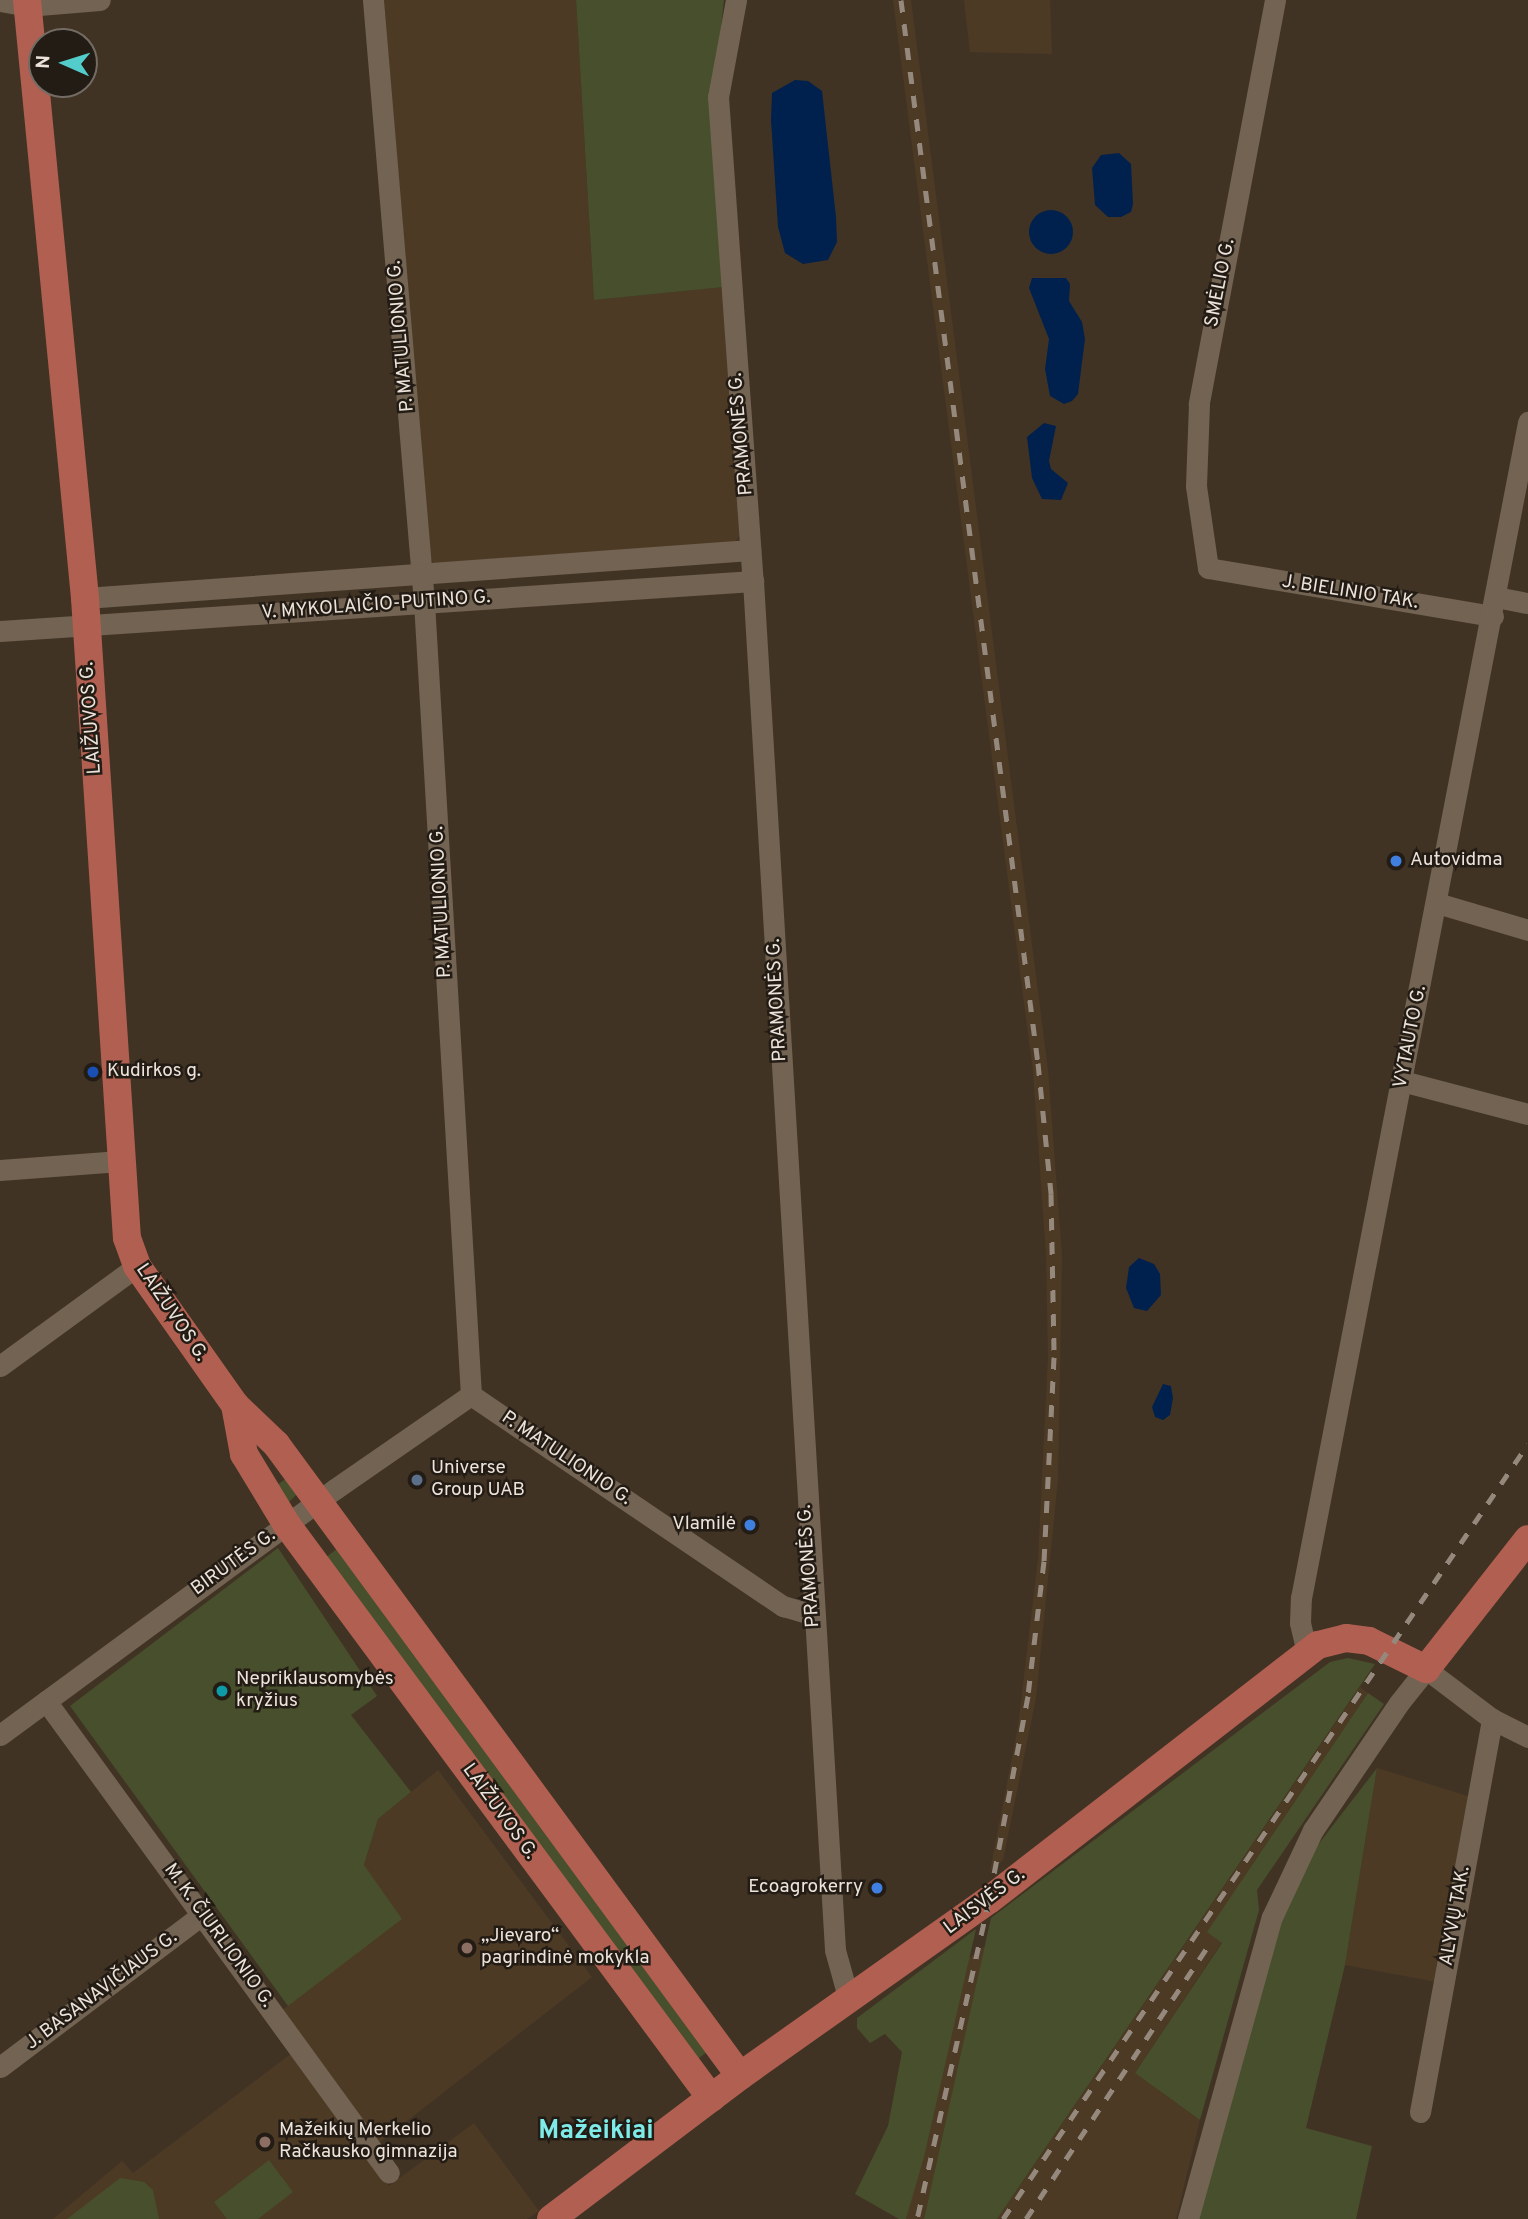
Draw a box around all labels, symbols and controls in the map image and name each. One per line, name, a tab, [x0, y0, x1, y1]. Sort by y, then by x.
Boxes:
north arrow	[28, 28, 98, 98]
text: N	[32, 55, 56, 69]
street label: SMĖLIO G.	[1201, 237, 1241, 329]
street label: P. MATULIONIO G.	[384, 259, 420, 413]
street label: PRAMONĖS G.	[725, 372, 759, 496]
street label: J. BIELINIO TAK.	[1280, 571, 1420, 615]
street label: V. MYKOLAIČIO-PUTINO G.	[261, 587, 491, 625]
street label: LAIŽUVOS G.	[77, 661, 107, 775]
street label: P. MATULIONIO G.	[427, 825, 457, 979]
place label: Autovidma	[1410, 850, 1502, 872]
marker: Autovidma	[1388, 853, 1404, 869]
street label: PRAMONĖS G.	[763, 938, 793, 1062]
street label: VYTAUTO G.	[1390, 984, 1432, 1090]
place label: Kudirkos g.	[107, 1061, 201, 1083]
marker: Kudirkos g.	[85, 1064, 101, 1080]
street label: LAIŽUVOS G.	[130, 1260, 212, 1366]
street label: P. MATULIONIO G.	[497, 1407, 635, 1511]
place label: Universe Group UAB	[431, 1458, 525, 1502]
marker: Universe Group UAB	[409, 1472, 425, 1488]
street label: PRAMONĖS G.	[794, 1504, 826, 1628]
place label: Vlamilė	[672, 1514, 736, 1536]
marker: Vlamilė	[742, 1517, 758, 1533]
street label: BIRUTĖS G.	[187, 1525, 281, 1601]
place label: Nepriklausomybės kryžius	[236, 1669, 394, 1713]
marker: Nepriklausomybės kryžius	[214, 1683, 230, 1699]
street label: LAIŽUVOS G.	[457, 1760, 541, 1864]
street label: M. K. ČIURLIONIO G.	[158, 1860, 278, 2012]
street label: LAISVĖS G.	[940, 1864, 1030, 1940]
street label: ALYVŲ TAK.	[1436, 1864, 1476, 1968]
place label: Ecoagrokerry	[748, 1877, 863, 1899]
marker: Ecoagrokerry	[869, 1880, 885, 1896]
place label: „Jievaro“ pagrindinė mokykla	[481, 1926, 649, 1970]
street label: J. BASANAVIČIAUS G.	[22, 1927, 182, 2055]
marker: „Jievaro“ pagrindinė mokykla	[459, 1940, 475, 1956]
district label: Mažeikiai	[538, 2116, 654, 2148]
place label: Mažeikių Merkelio Račkausko gimnazija	[279, 2120, 458, 2164]
marker: Mažeikių Merkelio Račkausko gimnazija	[257, 2134, 273, 2150]

